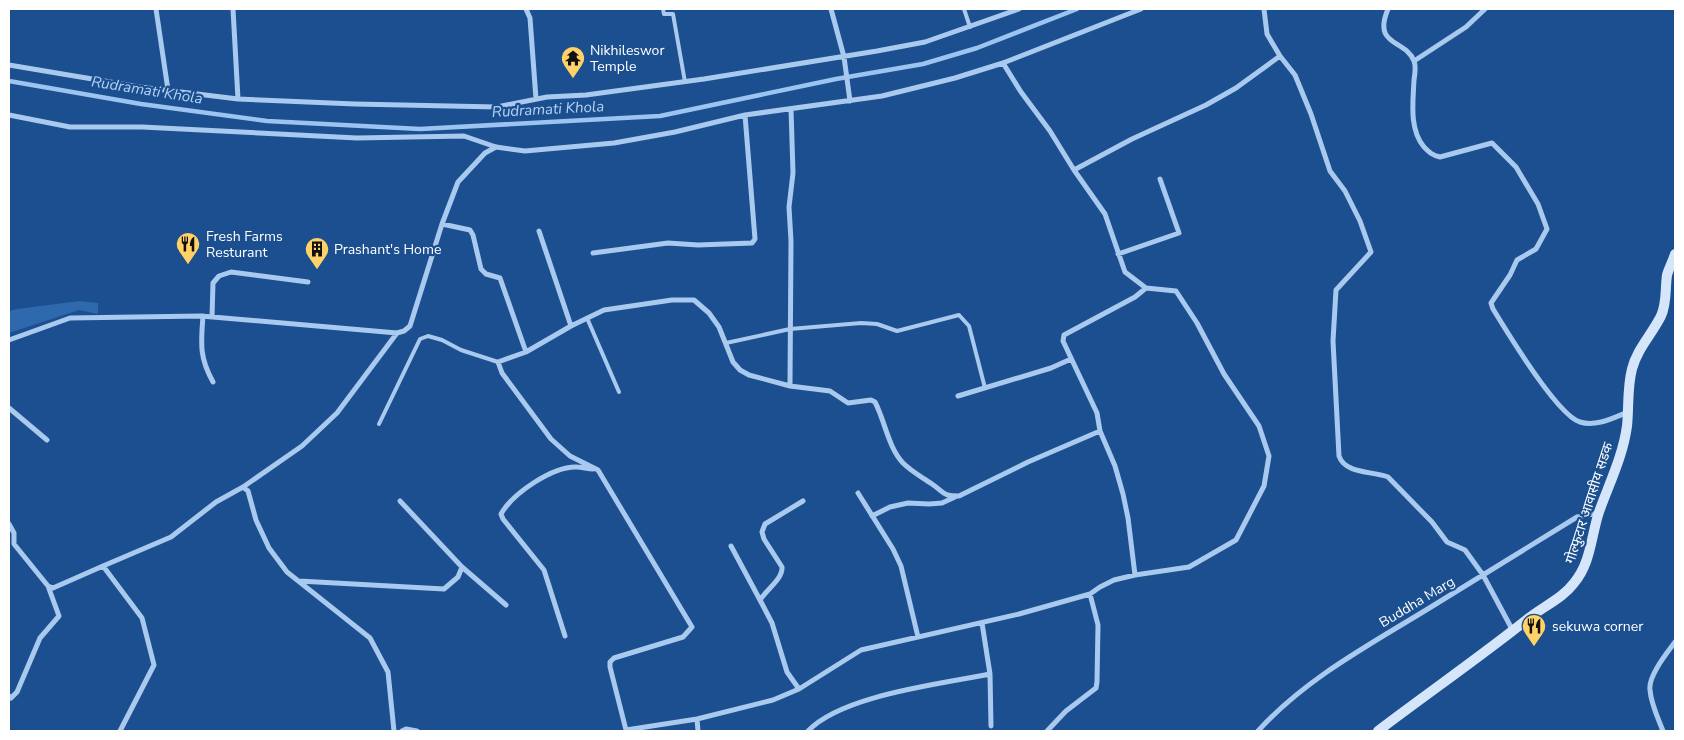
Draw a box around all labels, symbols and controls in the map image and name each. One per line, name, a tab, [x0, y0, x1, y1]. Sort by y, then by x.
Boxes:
place label: Nikhileswor Temple	[590, 41, 664, 76]
temple icon: Nikhileswor Temple	[560, 45, 586, 79]
water label: Rudramati Khola	[90, 71, 204, 109]
water label: Rudramati Khola	[491, 96, 605, 122]
place label: Fresh Farms Resturant	[206, 227, 283, 262]
restaurant icon: Fresh Farms Resturant	[175, 231, 201, 265]
building icon: Prashant's Home	[304, 236, 330, 270]
place label: Prashant's Home	[334, 240, 441, 259]
street label: गोल्फुटार आवासीय सडक	[1560, 440, 1618, 566]
street label: Buddha Marg	[1376, 572, 1458, 632]
restaurant icon: sekuwa corner	[1521, 613, 1547, 647]
place label: sekuwa corner	[1552, 617, 1643, 636]

